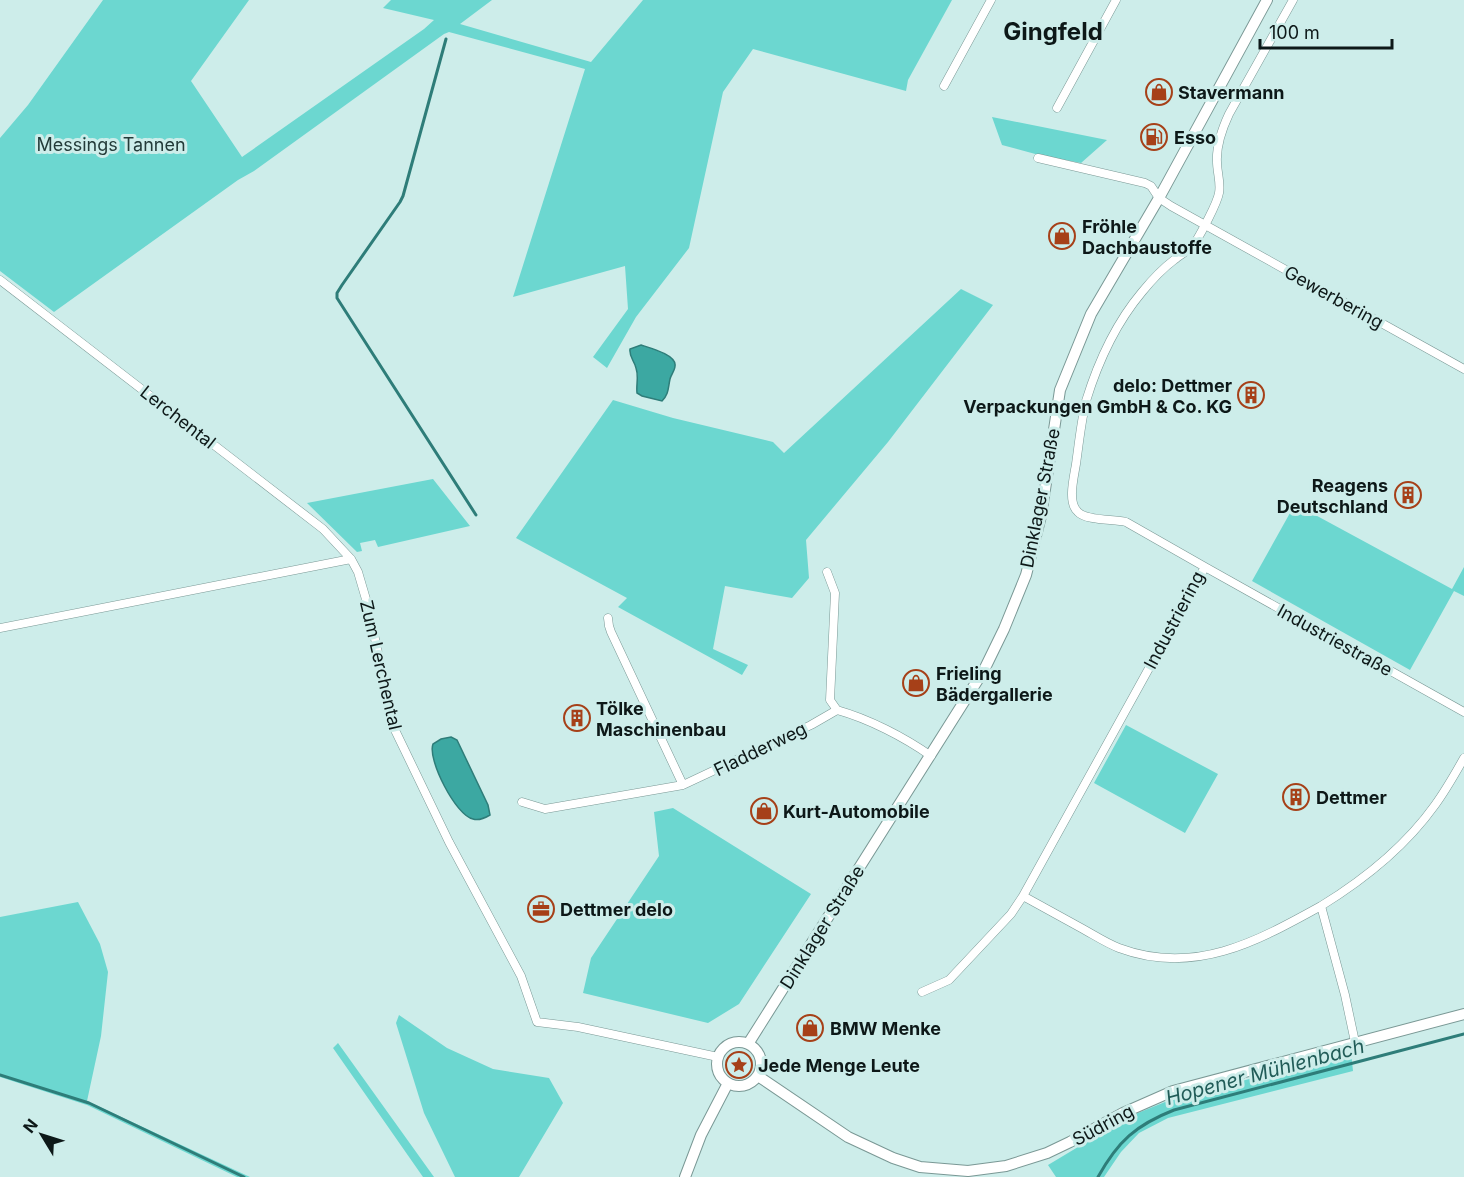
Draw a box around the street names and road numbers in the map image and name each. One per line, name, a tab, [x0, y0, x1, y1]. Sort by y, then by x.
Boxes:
street label: Gewerbering	[1281, 261, 1387, 333]
street label: Lerchental	[136, 381, 220, 453]
street label: Dinklager Straße	[1016, 426, 1064, 570]
street label: Industriering	[1139, 568, 1209, 672]
street label: Zum Lerchental	[356, 598, 406, 732]
street label: Industriestraße	[1274, 600, 1396, 680]
street label: Fladderweg	[710, 718, 810, 780]
street label: Dinklager Straße	[776, 861, 868, 993]
street label: Südring	[1069, 1100, 1137, 1150]

